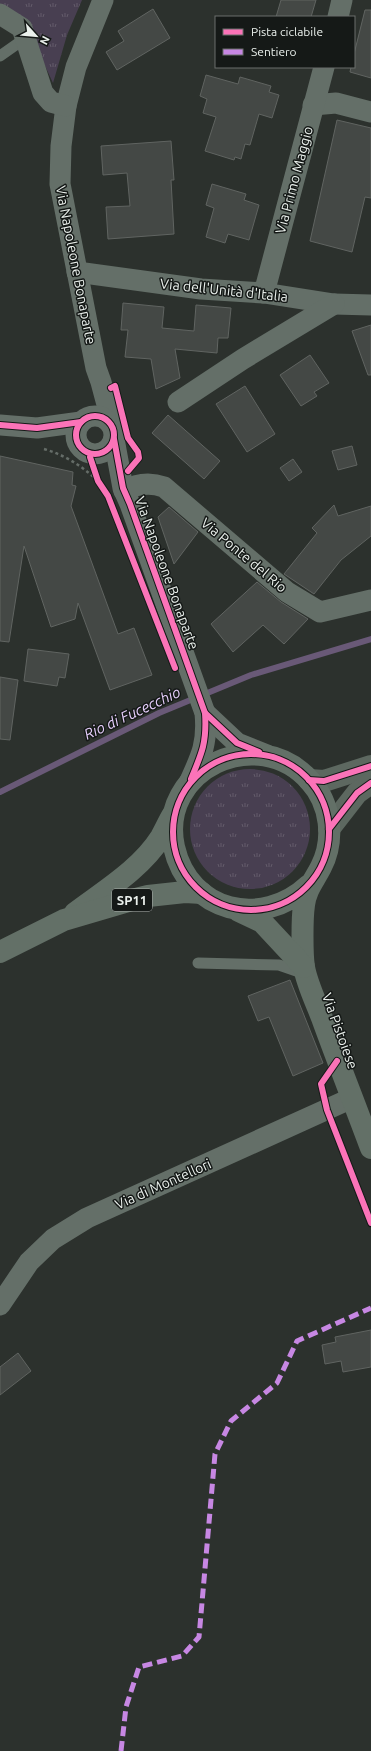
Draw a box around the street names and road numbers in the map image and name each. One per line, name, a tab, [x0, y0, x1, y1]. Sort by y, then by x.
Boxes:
street label: Via Primo Maggio	[272, 124, 316, 236]
street label: Via Napoleone Bonaparte	[53, 184, 99, 346]
street label: Via dell'Unità d'Italia	[159, 275, 289, 305]
street label: Via Napoleone Bonaparte	[132, 494, 202, 652]
street label: Via Ponte del Rio	[198, 514, 290, 596]
road number: SP11	[112, 889, 152, 911]
street label: Via Pistoiese	[319, 991, 361, 1071]
street label: Via di Montellori	[112, 1156, 214, 1212]

